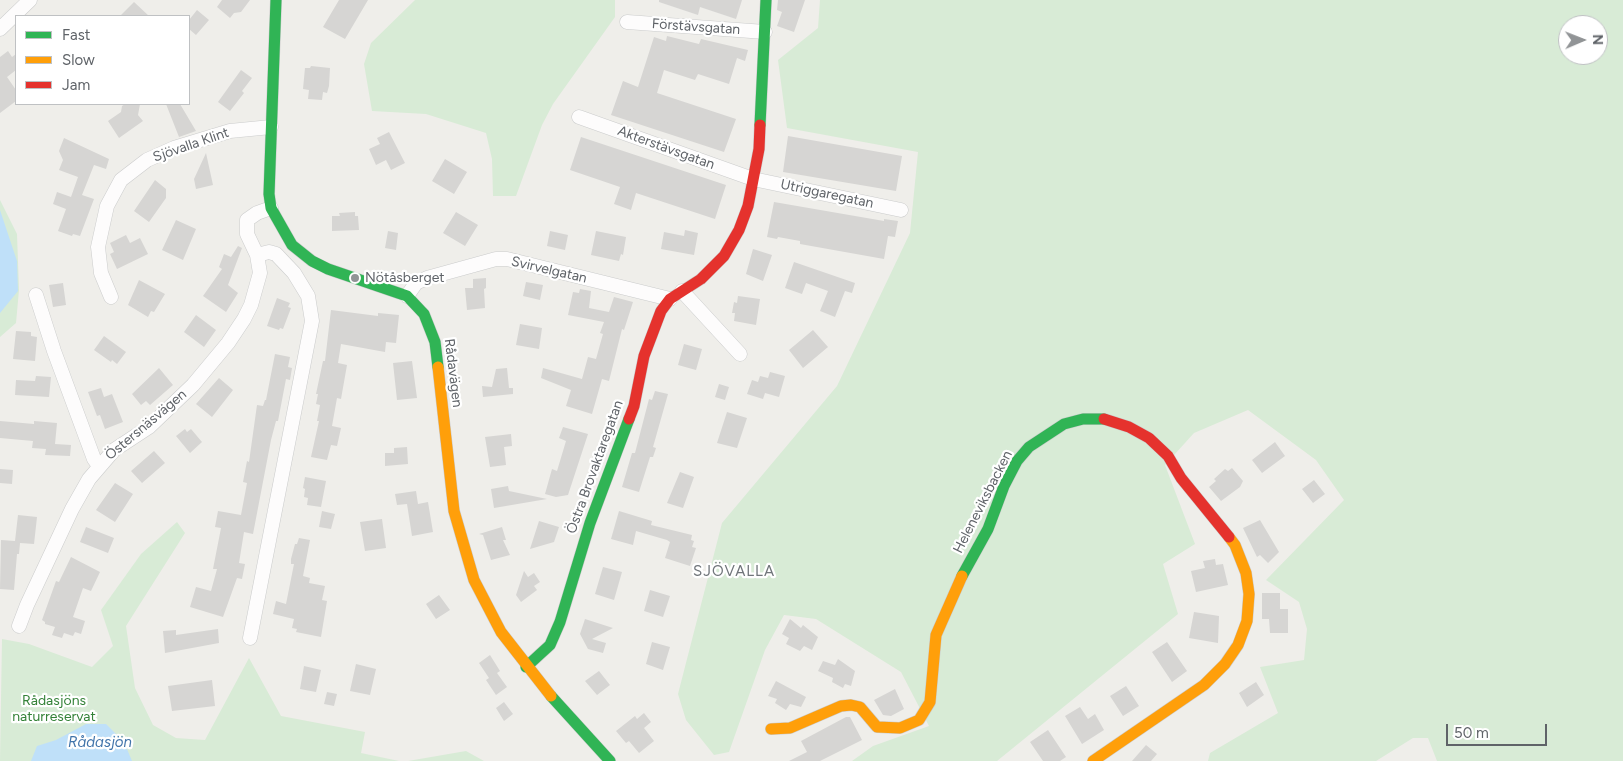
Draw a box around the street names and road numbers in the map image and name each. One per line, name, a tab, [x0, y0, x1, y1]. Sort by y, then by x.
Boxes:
street label: Förstävsgatan	[651, 16, 741, 38]
street label: Akterstävsgatan	[615, 123, 717, 173]
street label: Sjövalla Klint	[151, 124, 231, 166]
street label: Utriggaregatan	[779, 176, 875, 212]
street label: Svirvelgatan	[509, 253, 589, 287]
street label: Rådavägen	[440, 338, 466, 408]
street label: Östersnäsvägen	[102, 386, 190, 464]
street label: Östra Brovaktaregatan	[563, 398, 627, 536]
street label: Heleneviksbacken	[950, 448, 1016, 556]

